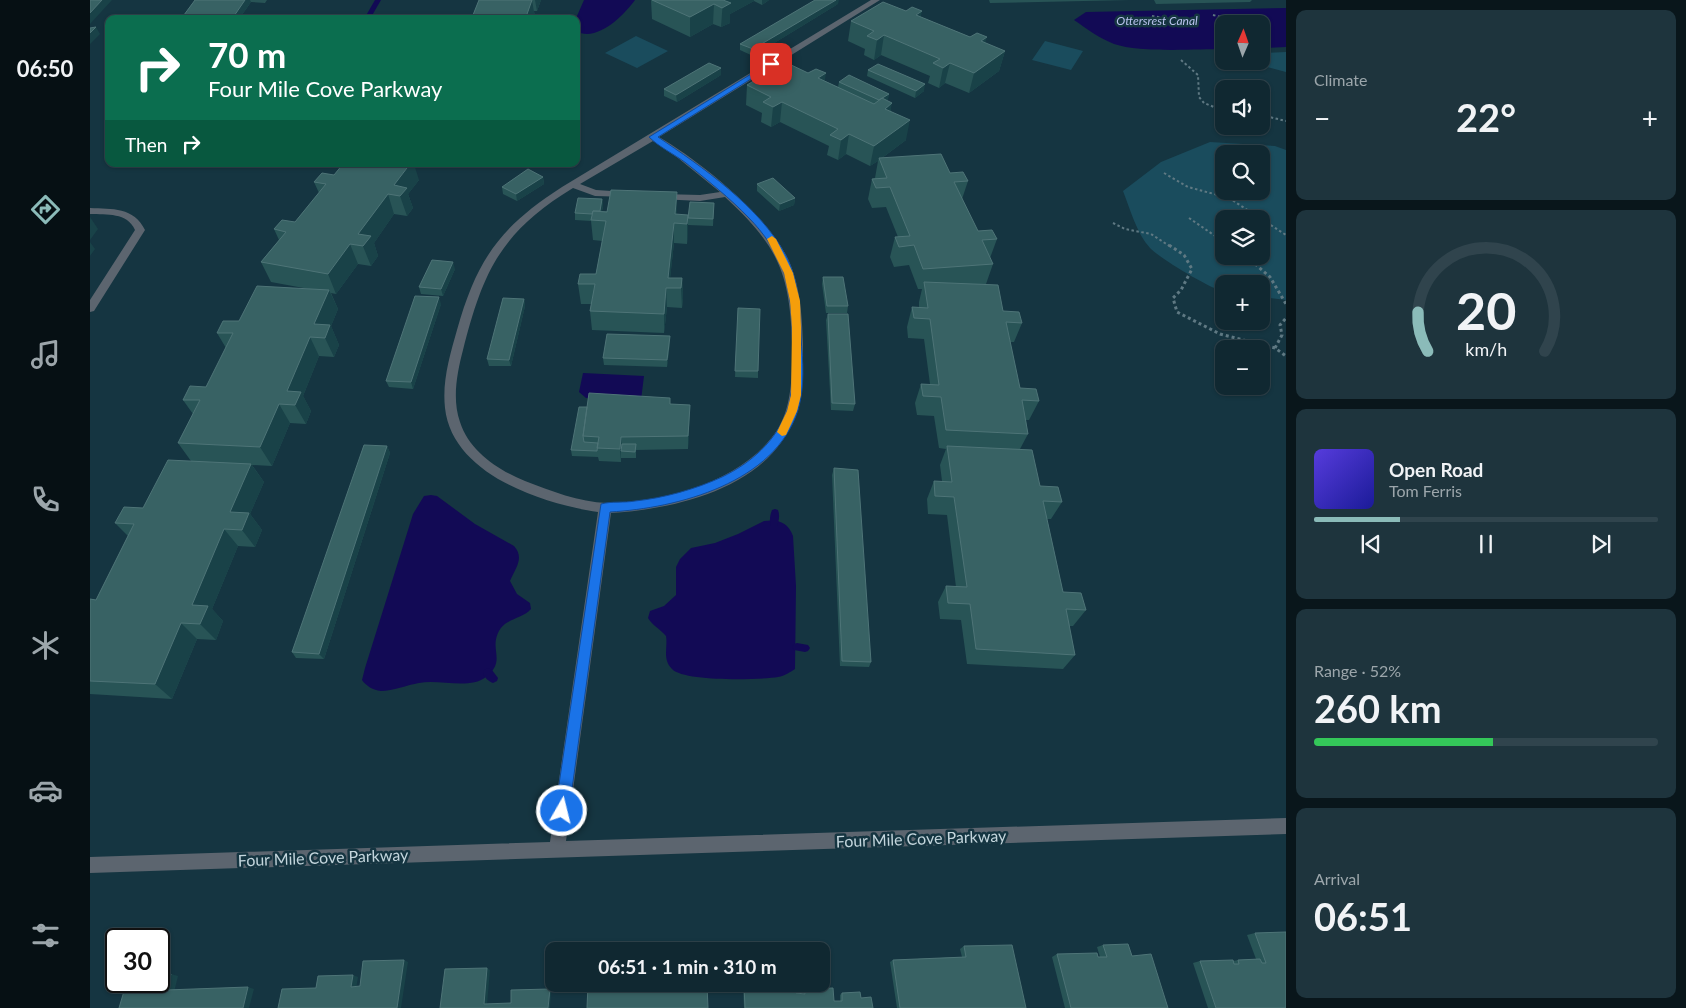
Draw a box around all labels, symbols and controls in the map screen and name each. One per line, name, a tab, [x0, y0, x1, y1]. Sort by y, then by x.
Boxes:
water label: Ottersrest Canal	[1116, 13, 1198, 28]
north arrow	[1215, 15, 1270, 70]
map controls	[1215, 15, 1270, 395]
text: 70 m	[208, 33, 286, 75]
icon: right	[125, 35, 190, 100]
pin	[750, 43, 792, 85]
icon: arrive	[757, 50, 785, 78]
text: 06:50	[17, 55, 73, 82]
text: Climate	[1314, 70, 1367, 89]
text: Four Mile Cove Parkway	[208, 75, 442, 102]
button: sound	[1215, 80, 1270, 135]
text: 22°	[1456, 94, 1516, 140]
text: −	[1314, 101, 1330, 135]
text: +	[1642, 101, 1658, 135]
icon: right	[177, 130, 205, 158]
text: Then	[125, 133, 167, 156]
button: search	[1215, 145, 1270, 200]
icon: directions	[28, 192, 63, 227]
button: layers	[1215, 210, 1270, 265]
button: +	[1215, 275, 1270, 330]
text: 20	[1456, 279, 1516, 341]
icon: music	[28, 337, 63, 372]
text: km/h	[1465, 338, 1507, 360]
button: −	[1215, 340, 1270, 395]
text: Open Road	[1389, 458, 1483, 481]
text: Tom Ferris	[1389, 481, 1462, 500]
icon: phone	[28, 482, 63, 517]
icon: previous	[1357, 530, 1385, 558]
icon: pause	[1472, 530, 1500, 558]
icon: next	[1587, 530, 1615, 558]
icon: climate	[28, 628, 63, 663]
text: Range · 52%	[1314, 661, 1401, 680]
text: 260 km	[1314, 685, 1442, 731]
icon: car	[28, 773, 63, 808]
position arrow	[535, 784, 587, 836]
street label: Four Mile Cove Parkway	[835, 826, 1007, 850]
street label: Four Mile Cove Parkway	[237, 845, 409, 869]
text: Arrival	[1314, 869, 1360, 888]
text: 06:51	[1314, 893, 1412, 939]
icon: filters	[28, 918, 63, 953]
speed limit sign: 30	[105, 928, 170, 993]
text: 06:51 · 1 min · 310 m	[598, 955, 777, 978]

